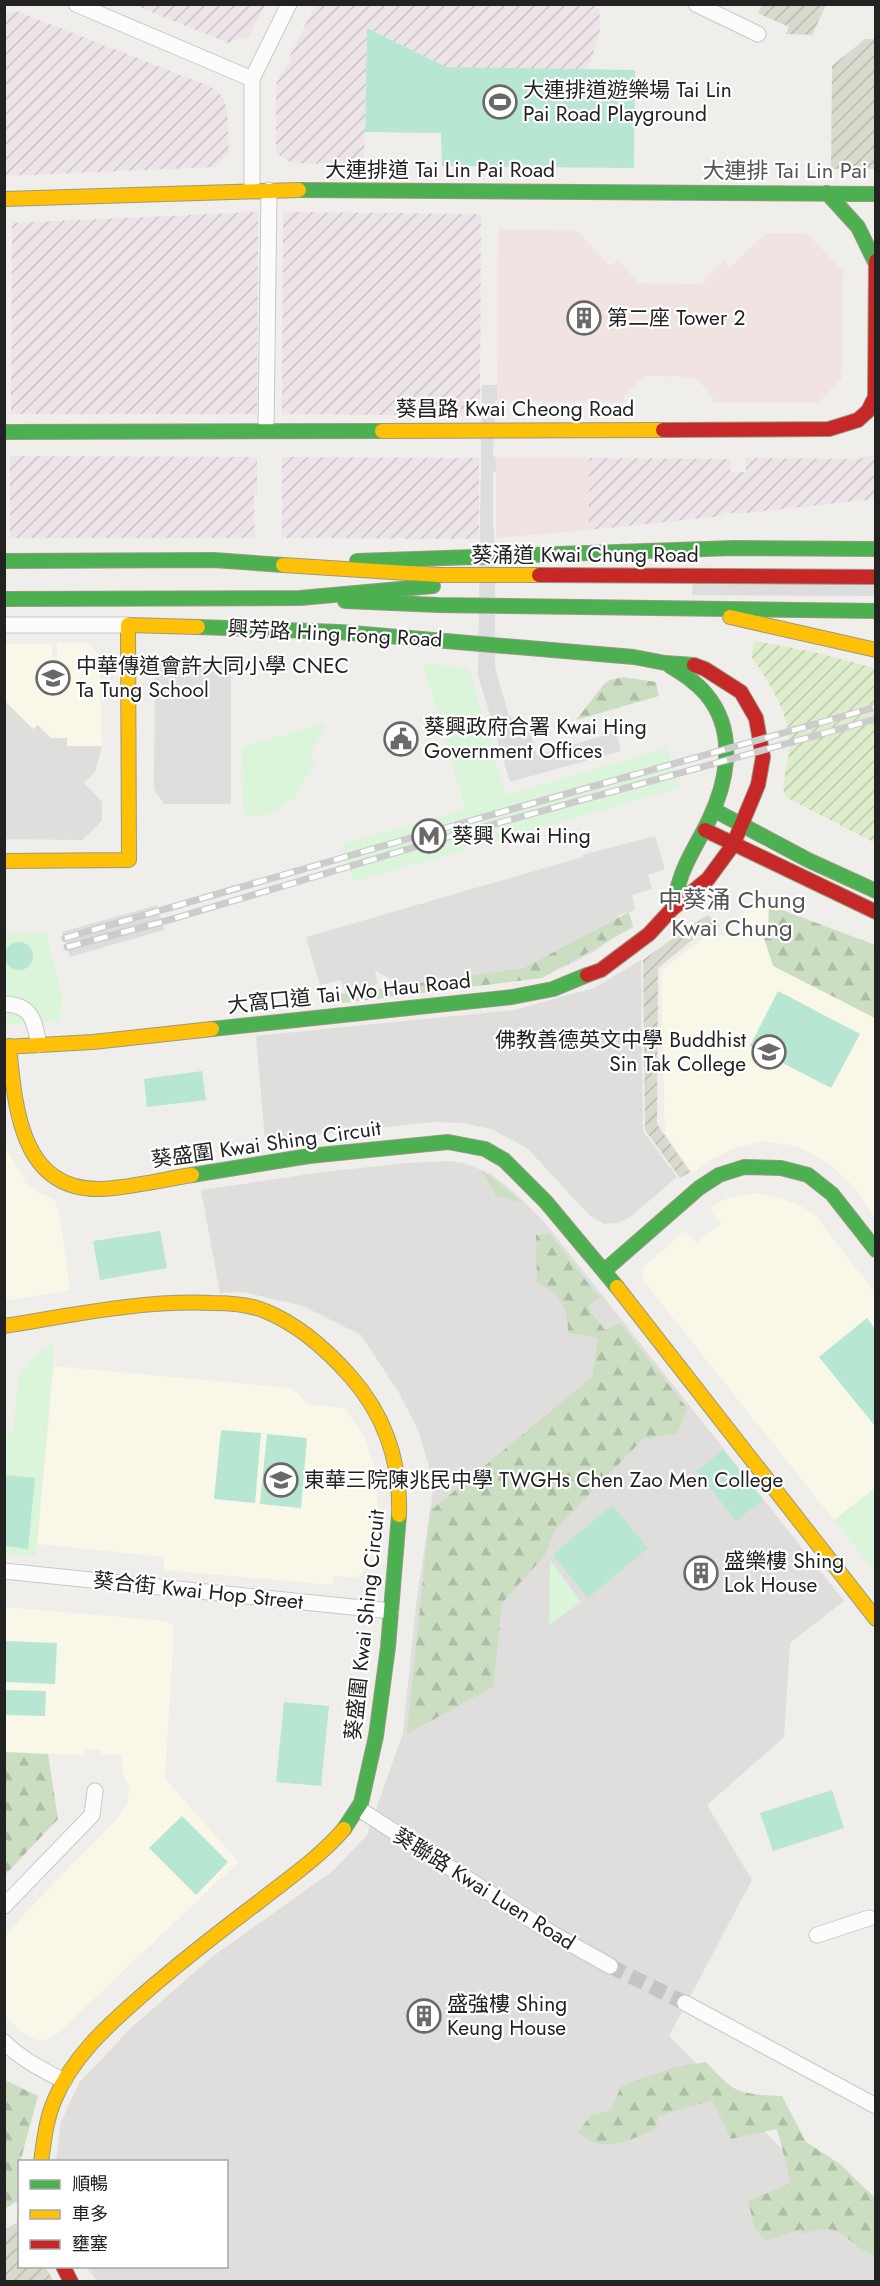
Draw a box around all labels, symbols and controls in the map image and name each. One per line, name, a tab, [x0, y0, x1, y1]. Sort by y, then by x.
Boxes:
place label: 大連排道遊樂場 Tai Lin Pai Road Playground	[523, 75, 732, 129]
sports icon: 大連排道遊樂場 Tai Lin Pai Road Playground	[482, 84, 518, 120]
district label: 大連排 Tai Lin Pai	[702, 154, 868, 186]
street label: 大連排道 Tai Lin Pai Road	[325, 155, 555, 185]
building icon: 第二座 Tower 2	[566, 300, 602, 336]
place label: 第二座 Tower 2	[607, 303, 745, 333]
street label: 葵昌路 Kwai Cheong Road	[396, 394, 634, 424]
street label: 葵涌道 Kwai Chung Road	[471, 540, 699, 570]
street label: 興芳路 Hing Fong Road	[227, 613, 443, 655]
place label: 中華傳道會許大同小學 CNEC Ta Tung School	[76, 651, 349, 705]
school or university icon: 中華傳道會許大同小學 CNEC Ta Tung School	[35, 660, 71, 696]
place label: 葵興政府合署 Kwai Hing Government Offices	[424, 712, 647, 766]
public building icon: 葵興政府合署 Kwai Hing Government Offices	[383, 721, 419, 757]
metro station icon: 葵興 Kwai Hing	[411, 818, 447, 854]
place label: 葵興 Kwai Hing	[452, 821, 591, 851]
district label: 中葵涌 Chung Kwai Chung	[658, 882, 806, 945]
street label: 大窩口道 Tai Wo Hau Road	[226, 965, 472, 1021]
place label: 佛教善德英文中學 Buddhist Sin Tak College	[495, 1025, 746, 1079]
school or university icon: 佛教善德英文中學 Buddhist Sin Tak College	[751, 1034, 787, 1070]
street label: 葵盛圍 Kwai Shing Circuit	[149, 1113, 383, 1175]
school or university icon: 東華三院陳兆民中學 TWGHs Chen Zao Men College	[263, 1462, 299, 1498]
place label: 東華三院陳兆民中學 TWGHs Chen Zao Men College	[304, 1465, 784, 1495]
street label: 葵盛圍 Kwai Shing Circuit	[338, 1508, 392, 1742]
place label: 盛樂樓 Shing Lok House	[724, 1546, 844, 1600]
building icon: 盛樂樓 Shing Lok House	[683, 1555, 719, 1591]
street label: 葵合街 Kwai Hop Street	[91, 1565, 305, 1617]
street label: 葵聯路 Kwai Luen Road	[387, 1821, 581, 1957]
place label: 盛強樓 Shing Keung House	[447, 1989, 567, 2043]
building icon: 盛強樓 Shing Keung House	[406, 1998, 442, 2034]
legend	[18, 2160, 228, 2268]
text: 順暢	[72, 2171, 108, 2197]
text: 車多	[72, 2201, 108, 2227]
text: 壅塞	[72, 2231, 108, 2257]

